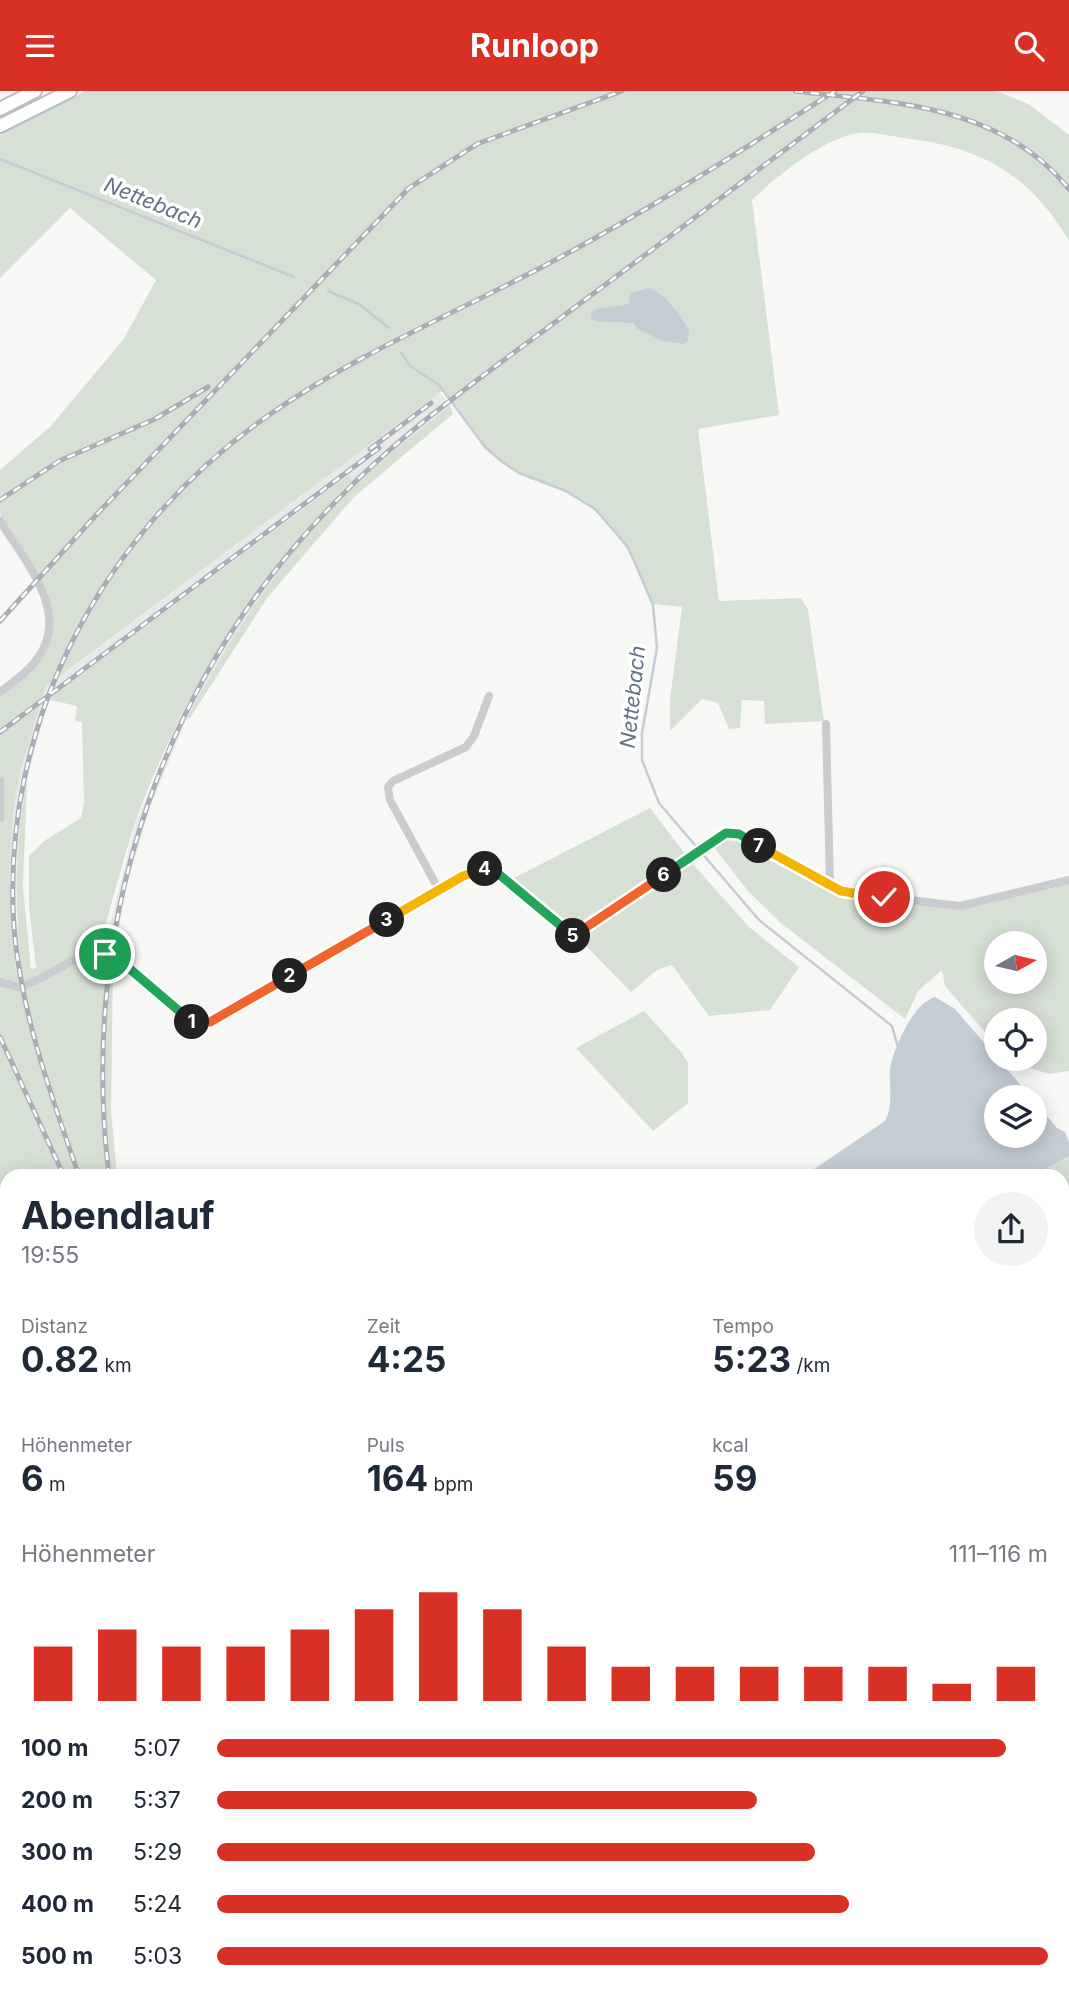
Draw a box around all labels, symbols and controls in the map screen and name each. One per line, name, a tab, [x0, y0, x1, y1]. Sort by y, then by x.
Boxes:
text: Runloop	[470, 26, 599, 65]
icon: menu	[21, 27, 59, 65]
icon: search	[1010, 27, 1048, 65]
water label: Nettebach	[101, 172, 206, 233]
water label: Nettebach	[615, 644, 650, 750]
pin: 7	[742, 829, 776, 863]
text: 7	[753, 834, 764, 857]
pin: 4	[468, 851, 503, 887]
text: 4	[478, 857, 491, 880]
pin: 6	[646, 857, 682, 893]
text: 6	[657, 863, 670, 886]
pin	[854, 867, 914, 927]
icon: check	[865, 878, 903, 916]
pin: 3	[370, 903, 404, 937]
text: 3	[380, 908, 393, 931]
pin: 5	[556, 919, 590, 953]
pin	[75, 924, 135, 984]
text: 5	[566, 924, 579, 947]
north arrow	[984, 931, 1046, 994]
map controls	[984, 931, 1047, 1148]
icon: arrive	[86, 935, 124, 973]
pin: 2	[272, 959, 308, 994]
text: 2	[284, 964, 295, 987]
pin: 1	[174, 1005, 210, 1039]
button: locate	[984, 1008, 1047, 1071]
text: 1	[187, 1010, 196, 1033]
button: layers	[984, 1085, 1047, 1148]
text: Abendlauf	[21, 1192, 215, 1238]
button: share	[974, 1192, 1048, 1266]
text: 19:55	[21, 1241, 79, 1269]
text: Distanz	[21, 1315, 88, 1338]
text: Zeit	[367, 1315, 401, 1338]
text: Tempo	[712, 1315, 774, 1338]
text: 0.82	[21, 1338, 99, 1380]
text: 4:25	[367, 1338, 446, 1380]
text: 5:23	[712, 1338, 791, 1380]
text: km	[99, 1354, 132, 1377]
text: /km	[791, 1354, 830, 1377]
text: Höhenmeter	[21, 1434, 132, 1457]
text: Puls	[367, 1434, 405, 1457]
text: kcal	[712, 1434, 749, 1457]
text: 6	[21, 1457, 44, 1499]
text: 164	[367, 1457, 428, 1499]
text: 59	[712, 1457, 757, 1499]
text: m	[44, 1473, 66, 1496]
text: bpm	[428, 1473, 473, 1496]
text: Höhenmeter	[21, 1540, 155, 1568]
text: 111–116 m	[949, 1540, 1048, 1568]
text: 100 m	[21, 1734, 88, 1762]
text: 5:07	[133, 1734, 181, 1762]
text: 200 m	[21, 1786, 93, 1814]
text: 5:37	[133, 1786, 181, 1814]
text: 300 m	[21, 1838, 93, 1866]
text: 5:29	[133, 1838, 182, 1866]
text: 400 m	[21, 1890, 94, 1918]
text: 5:24	[133, 1890, 182, 1918]
text: 500 m	[21, 1942, 93, 1970]
text: 5:03	[133, 1942, 182, 1970]

